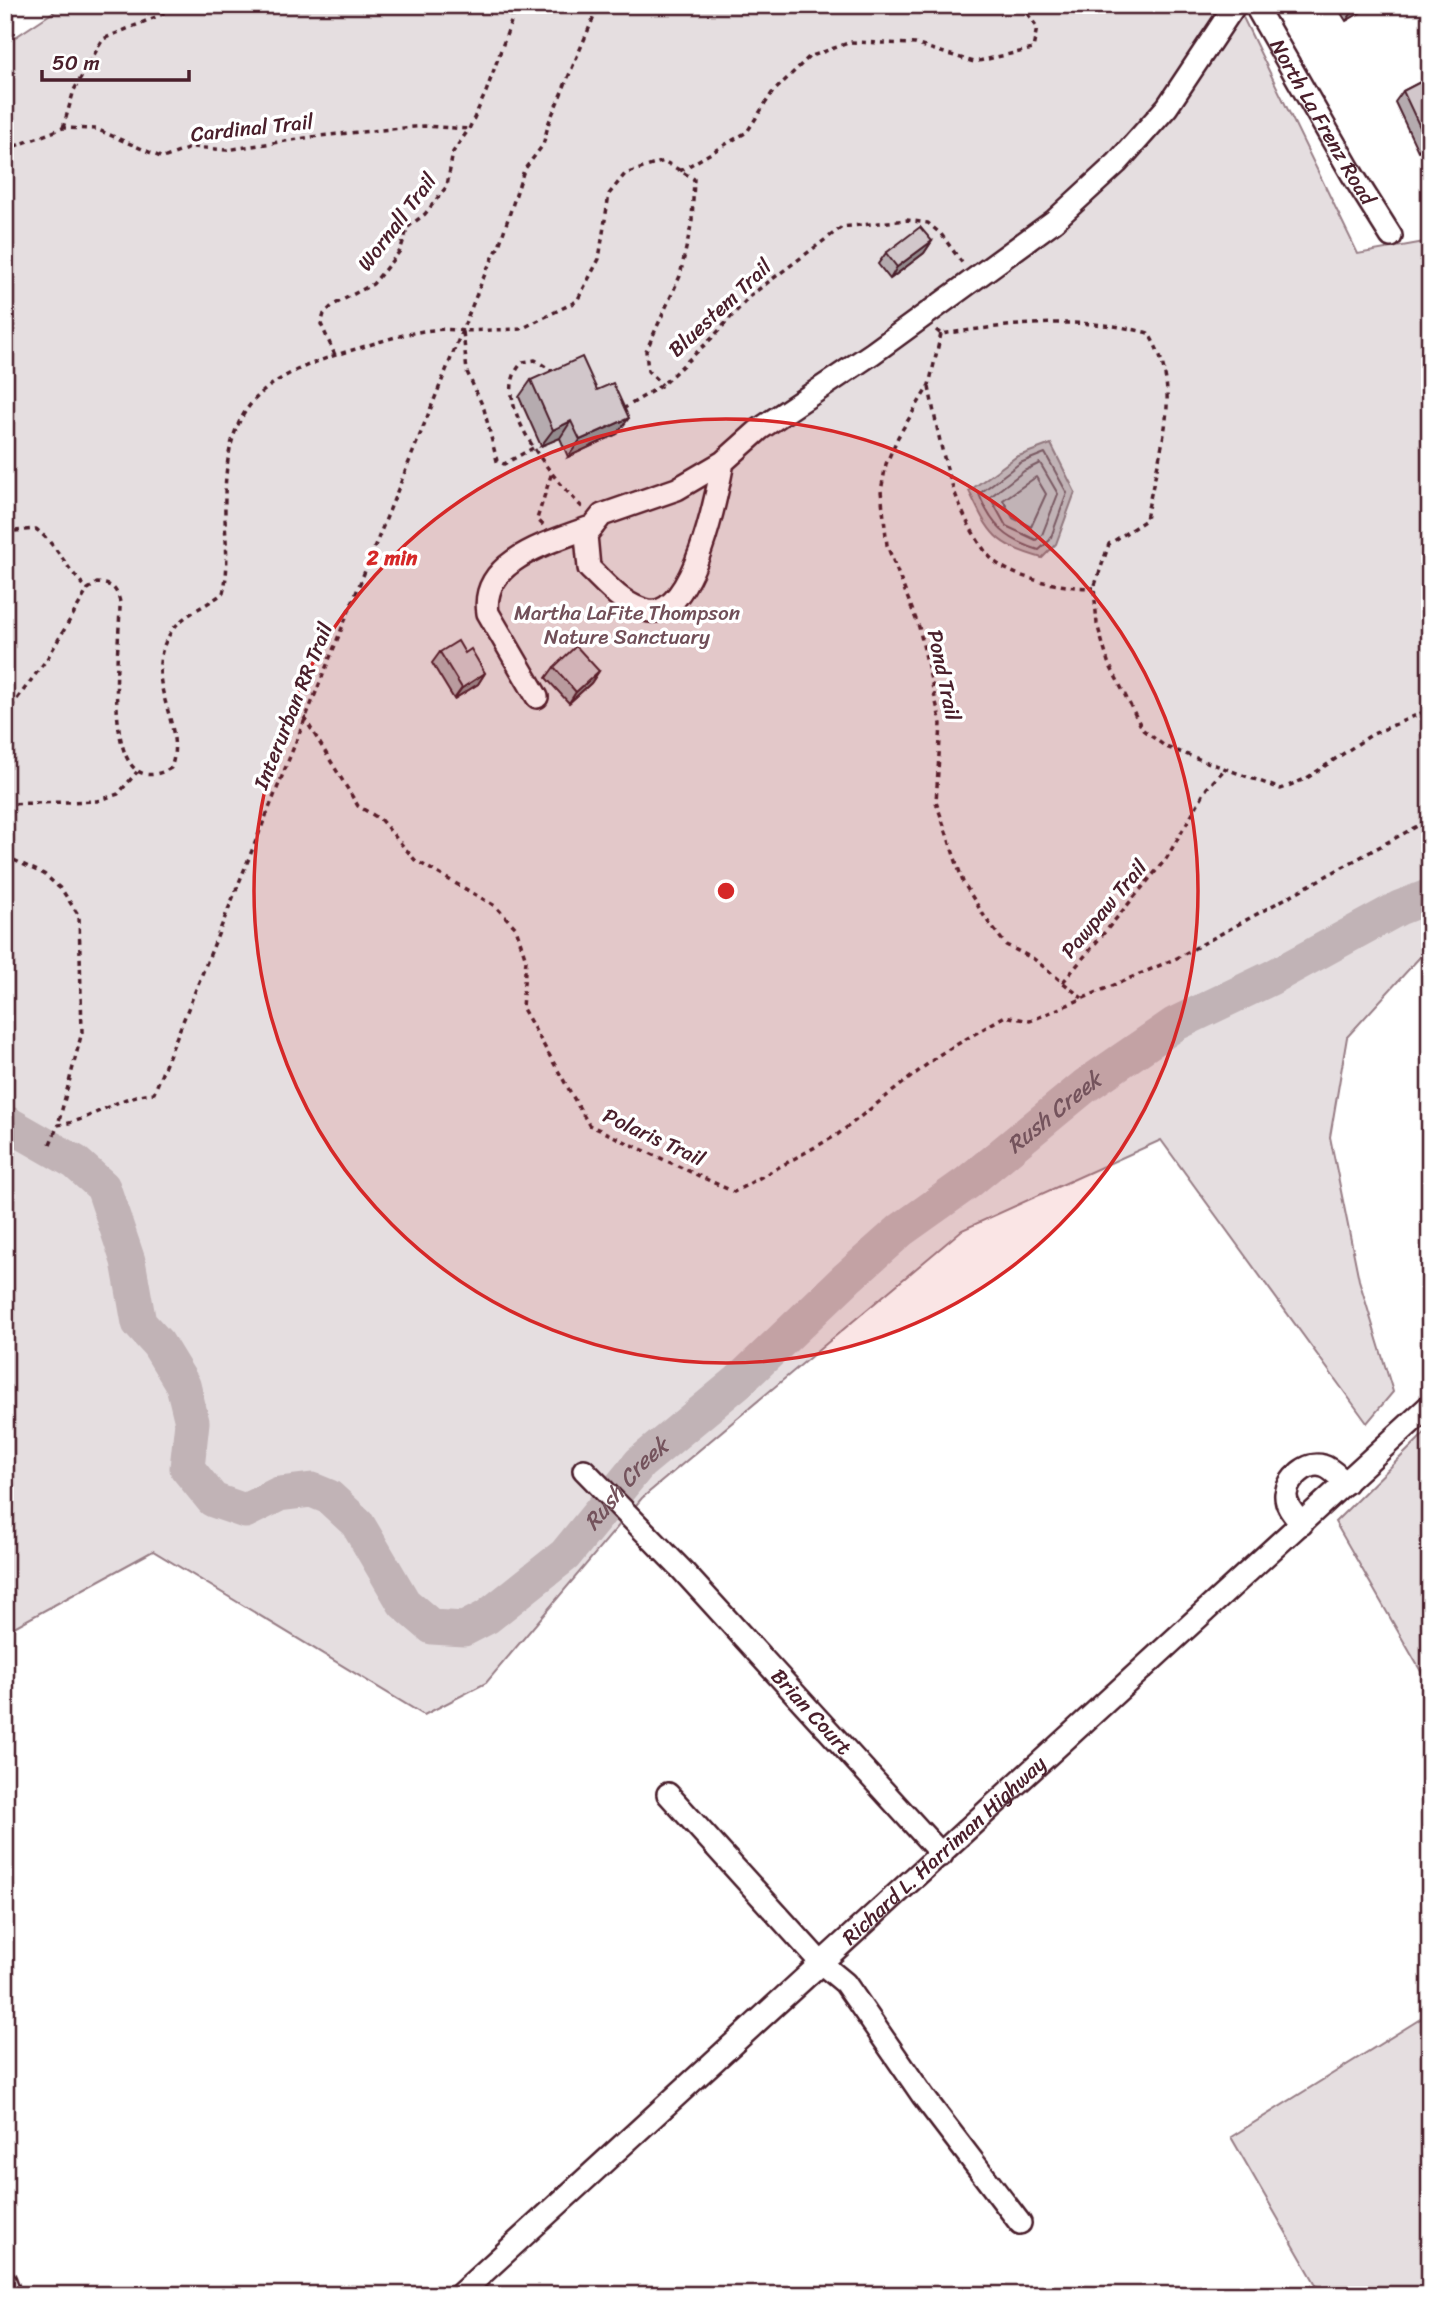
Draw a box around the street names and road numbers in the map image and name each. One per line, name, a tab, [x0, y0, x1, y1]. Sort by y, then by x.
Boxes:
street label: North La Frenz Road	[1259, 31, 1387, 214]
street label: Cardinal Trail	[189, 103, 316, 153]
street label: Wornall Trail	[347, 164, 448, 280]
street label: Bluestem Trail	[659, 248, 782, 367]
street label: Interurban RR Trail	[242, 616, 344, 796]
street label: Pond Trail	[916, 626, 972, 725]
street label: Pawpaw Trail	[1051, 850, 1158, 967]
street label: Polaris Trail	[597, 1097, 712, 1178]
street label: Brian Court	[761, 1659, 862, 1764]
street label: Richard L. Harriman Highway	[833, 1746, 1056, 1955]

